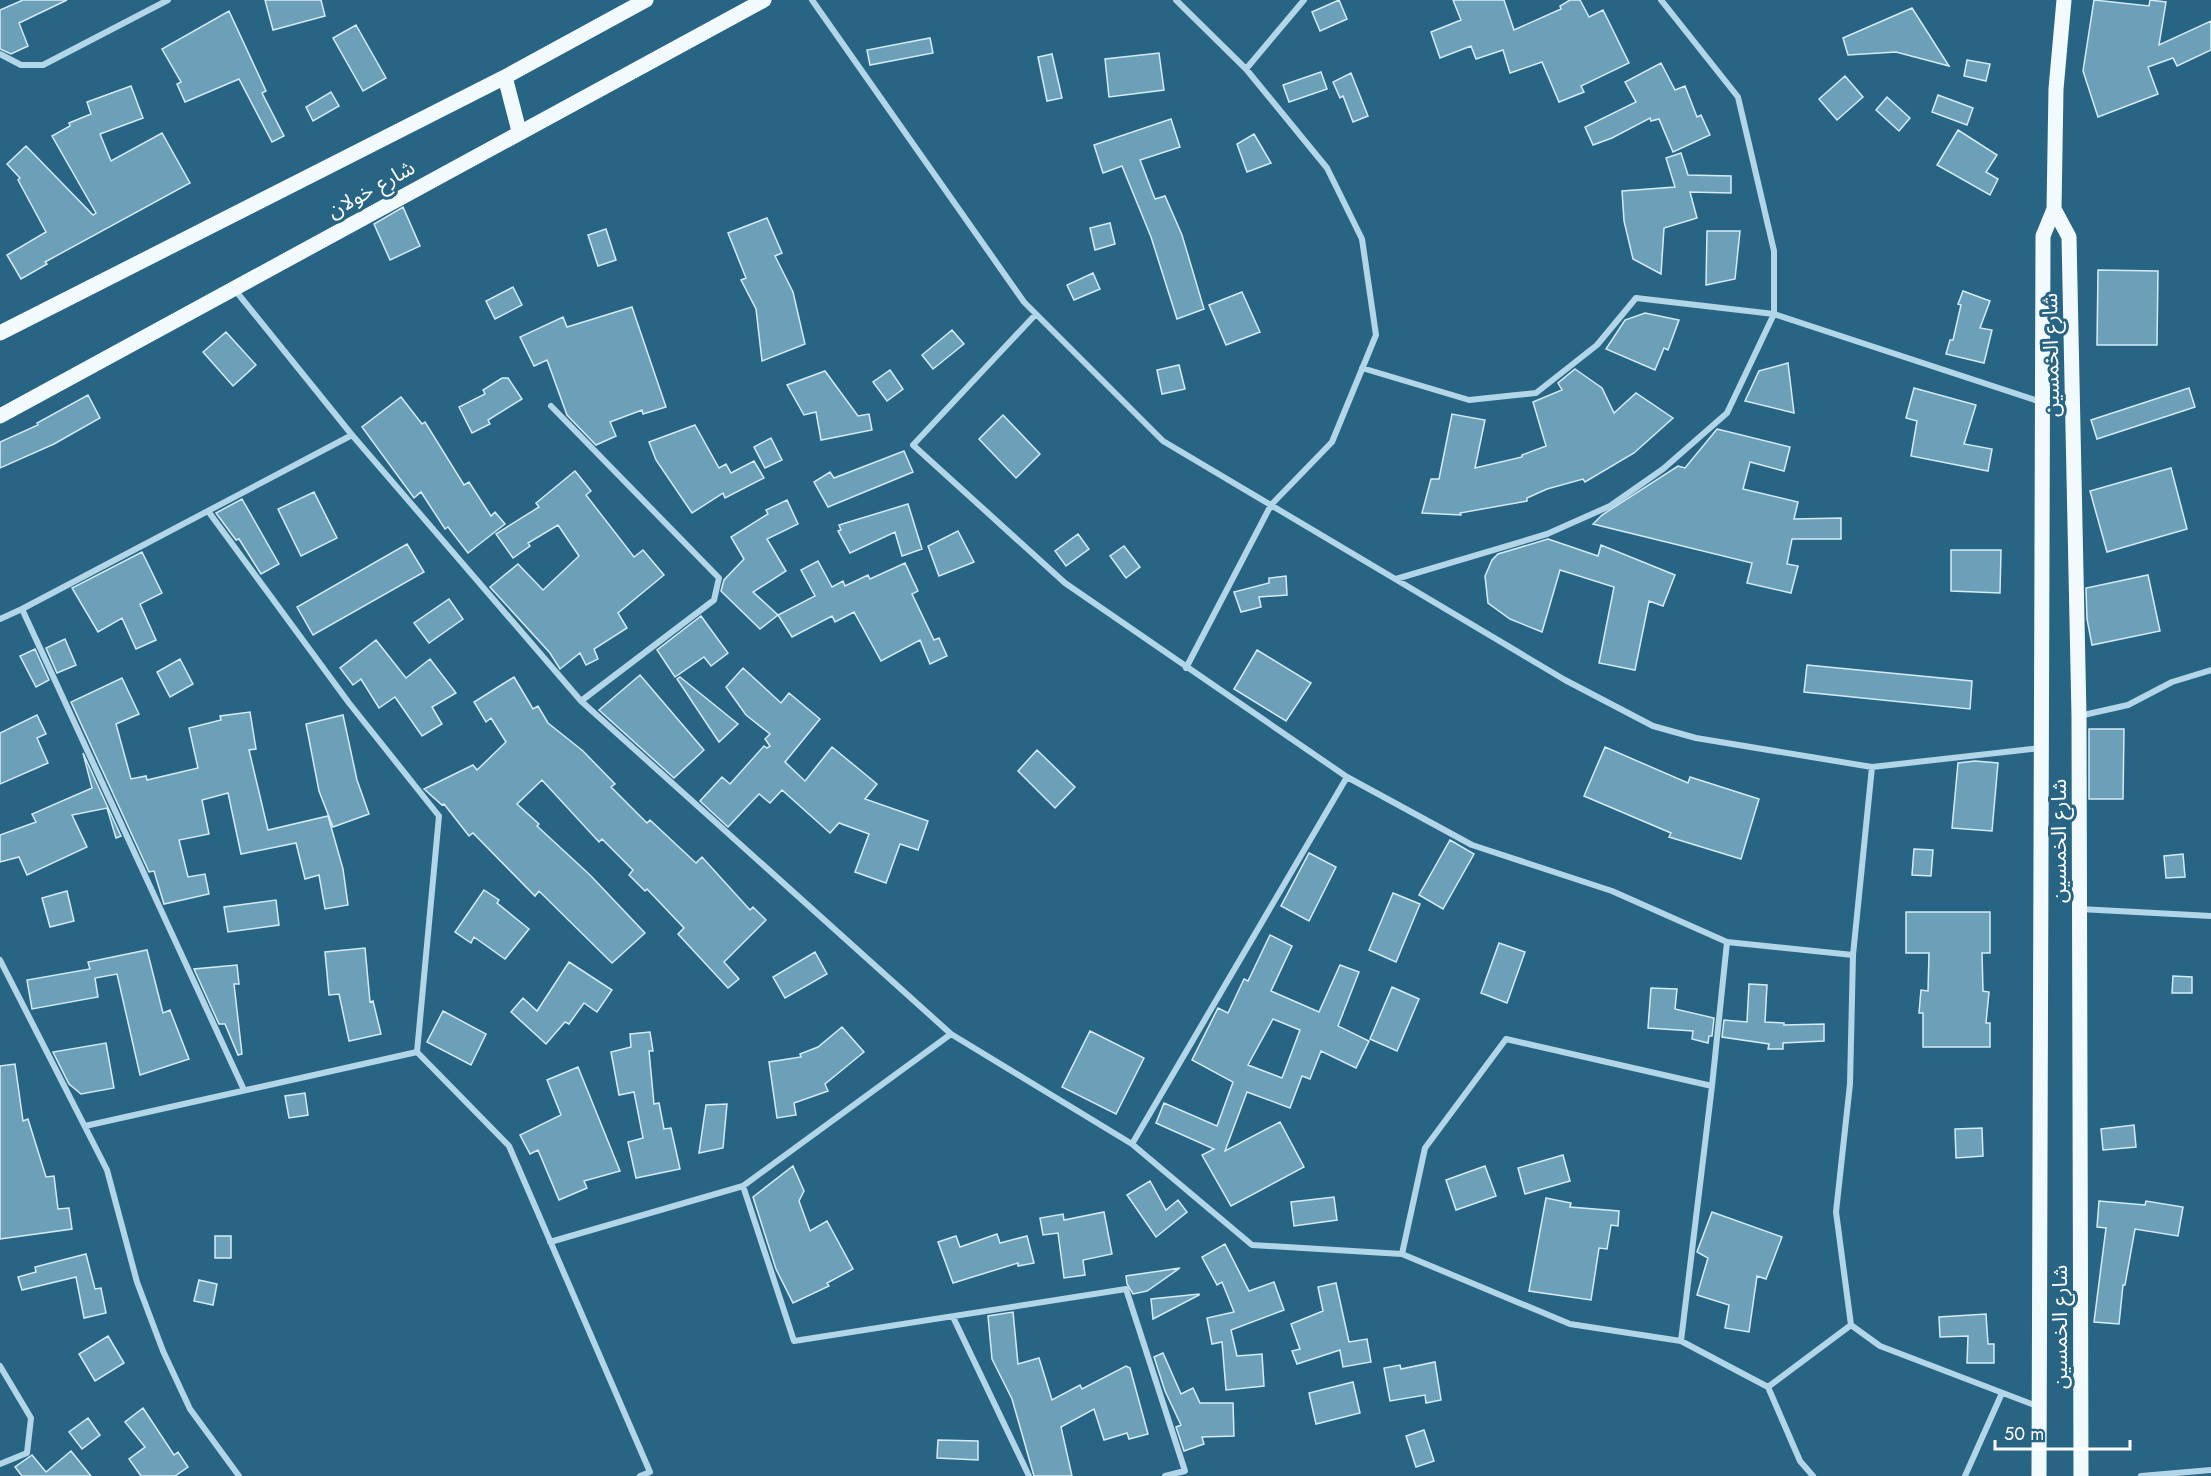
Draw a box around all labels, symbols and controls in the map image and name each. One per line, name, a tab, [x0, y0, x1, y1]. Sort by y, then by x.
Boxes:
street label: شارع خولان	[322, 153, 420, 225]
street label: شارع الخمسين	[2035, 293, 2067, 417]
street label: شارع الخمسين	[2044, 779, 2074, 903]
street label: شارع الخمسين	[2045, 1265, 2075, 1389]
scale bar	[1995, 1413, 2130, 1451]
text: 50 m	[2004, 1421, 2044, 1447]

